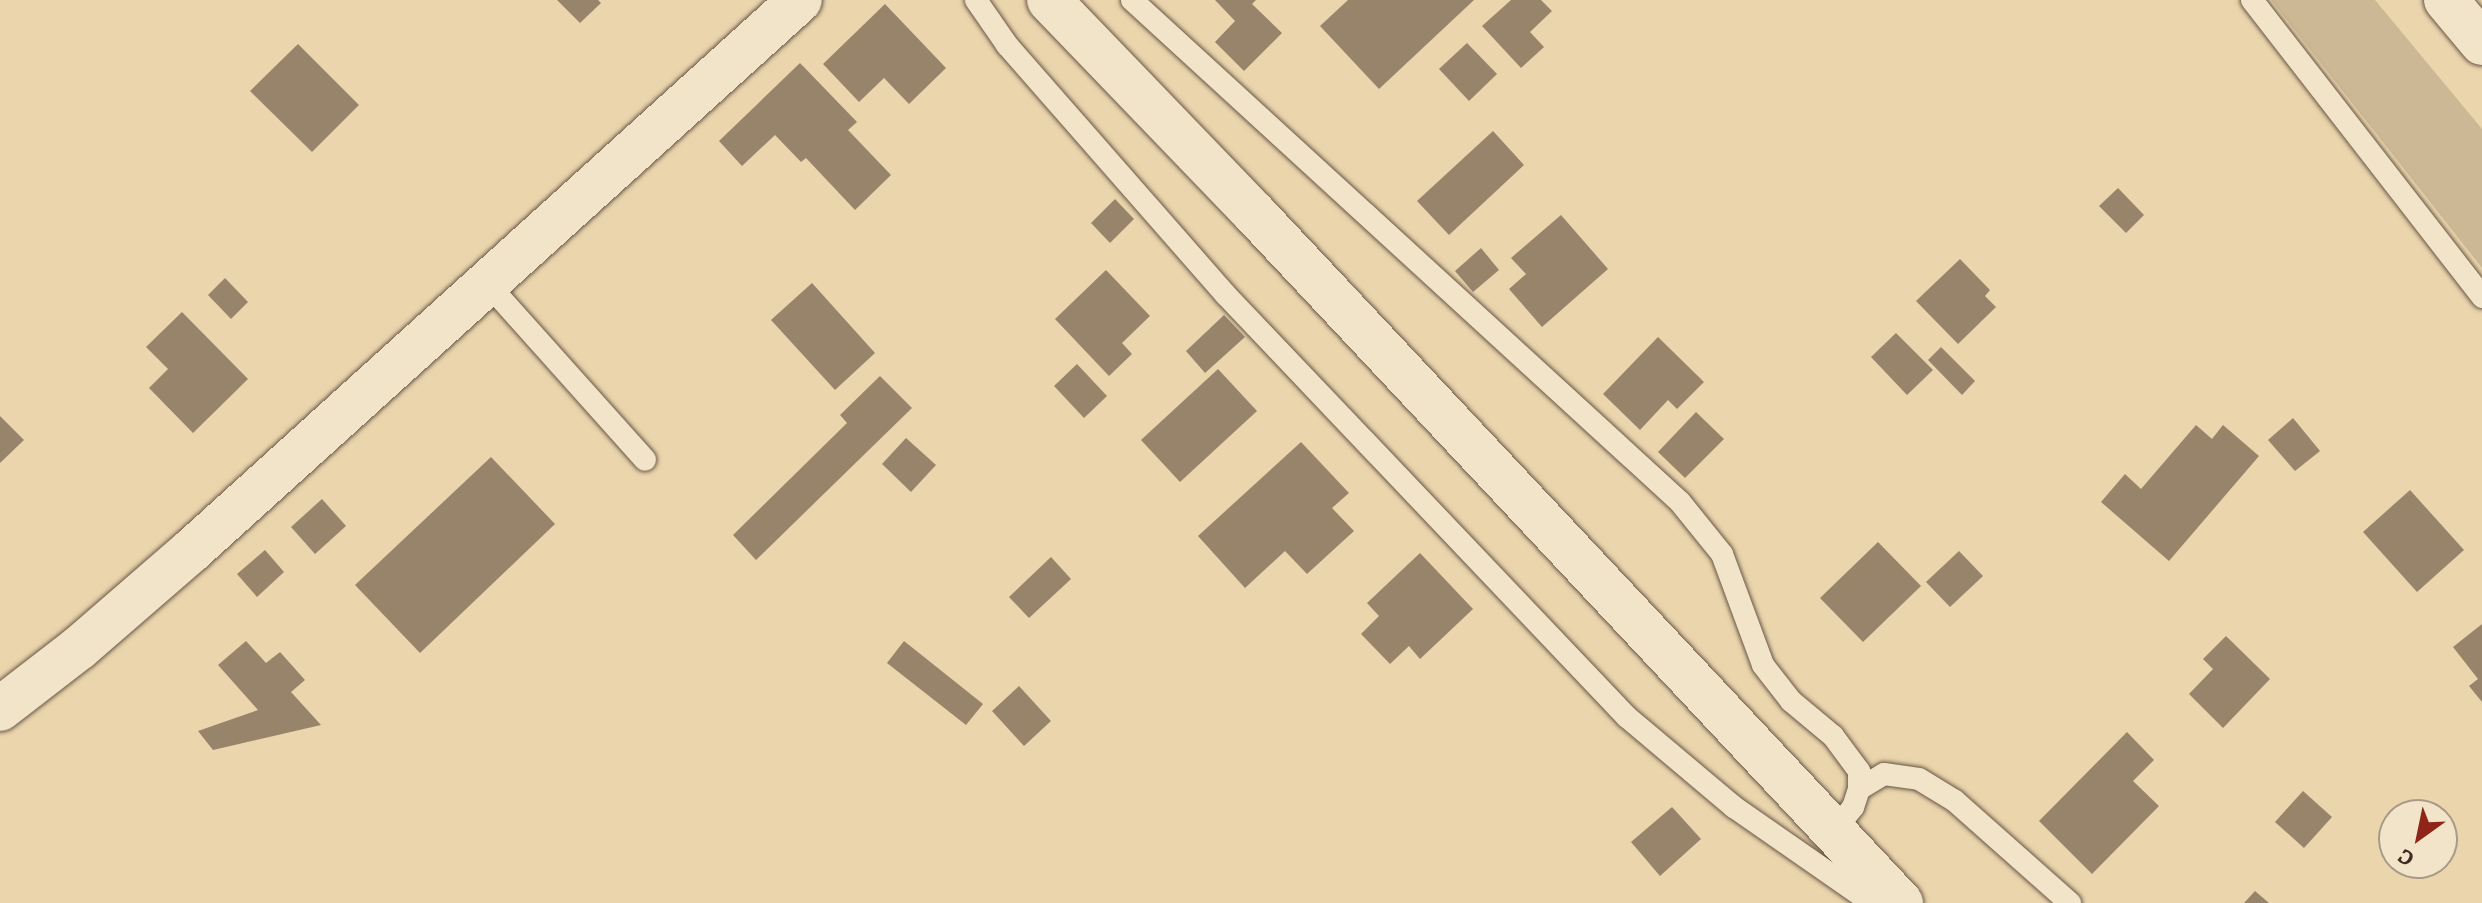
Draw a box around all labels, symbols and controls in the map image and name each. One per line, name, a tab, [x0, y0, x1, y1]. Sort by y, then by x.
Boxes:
north arrow	[2378, 799, 2458, 879]
text: С	[2392, 841, 2420, 874]

